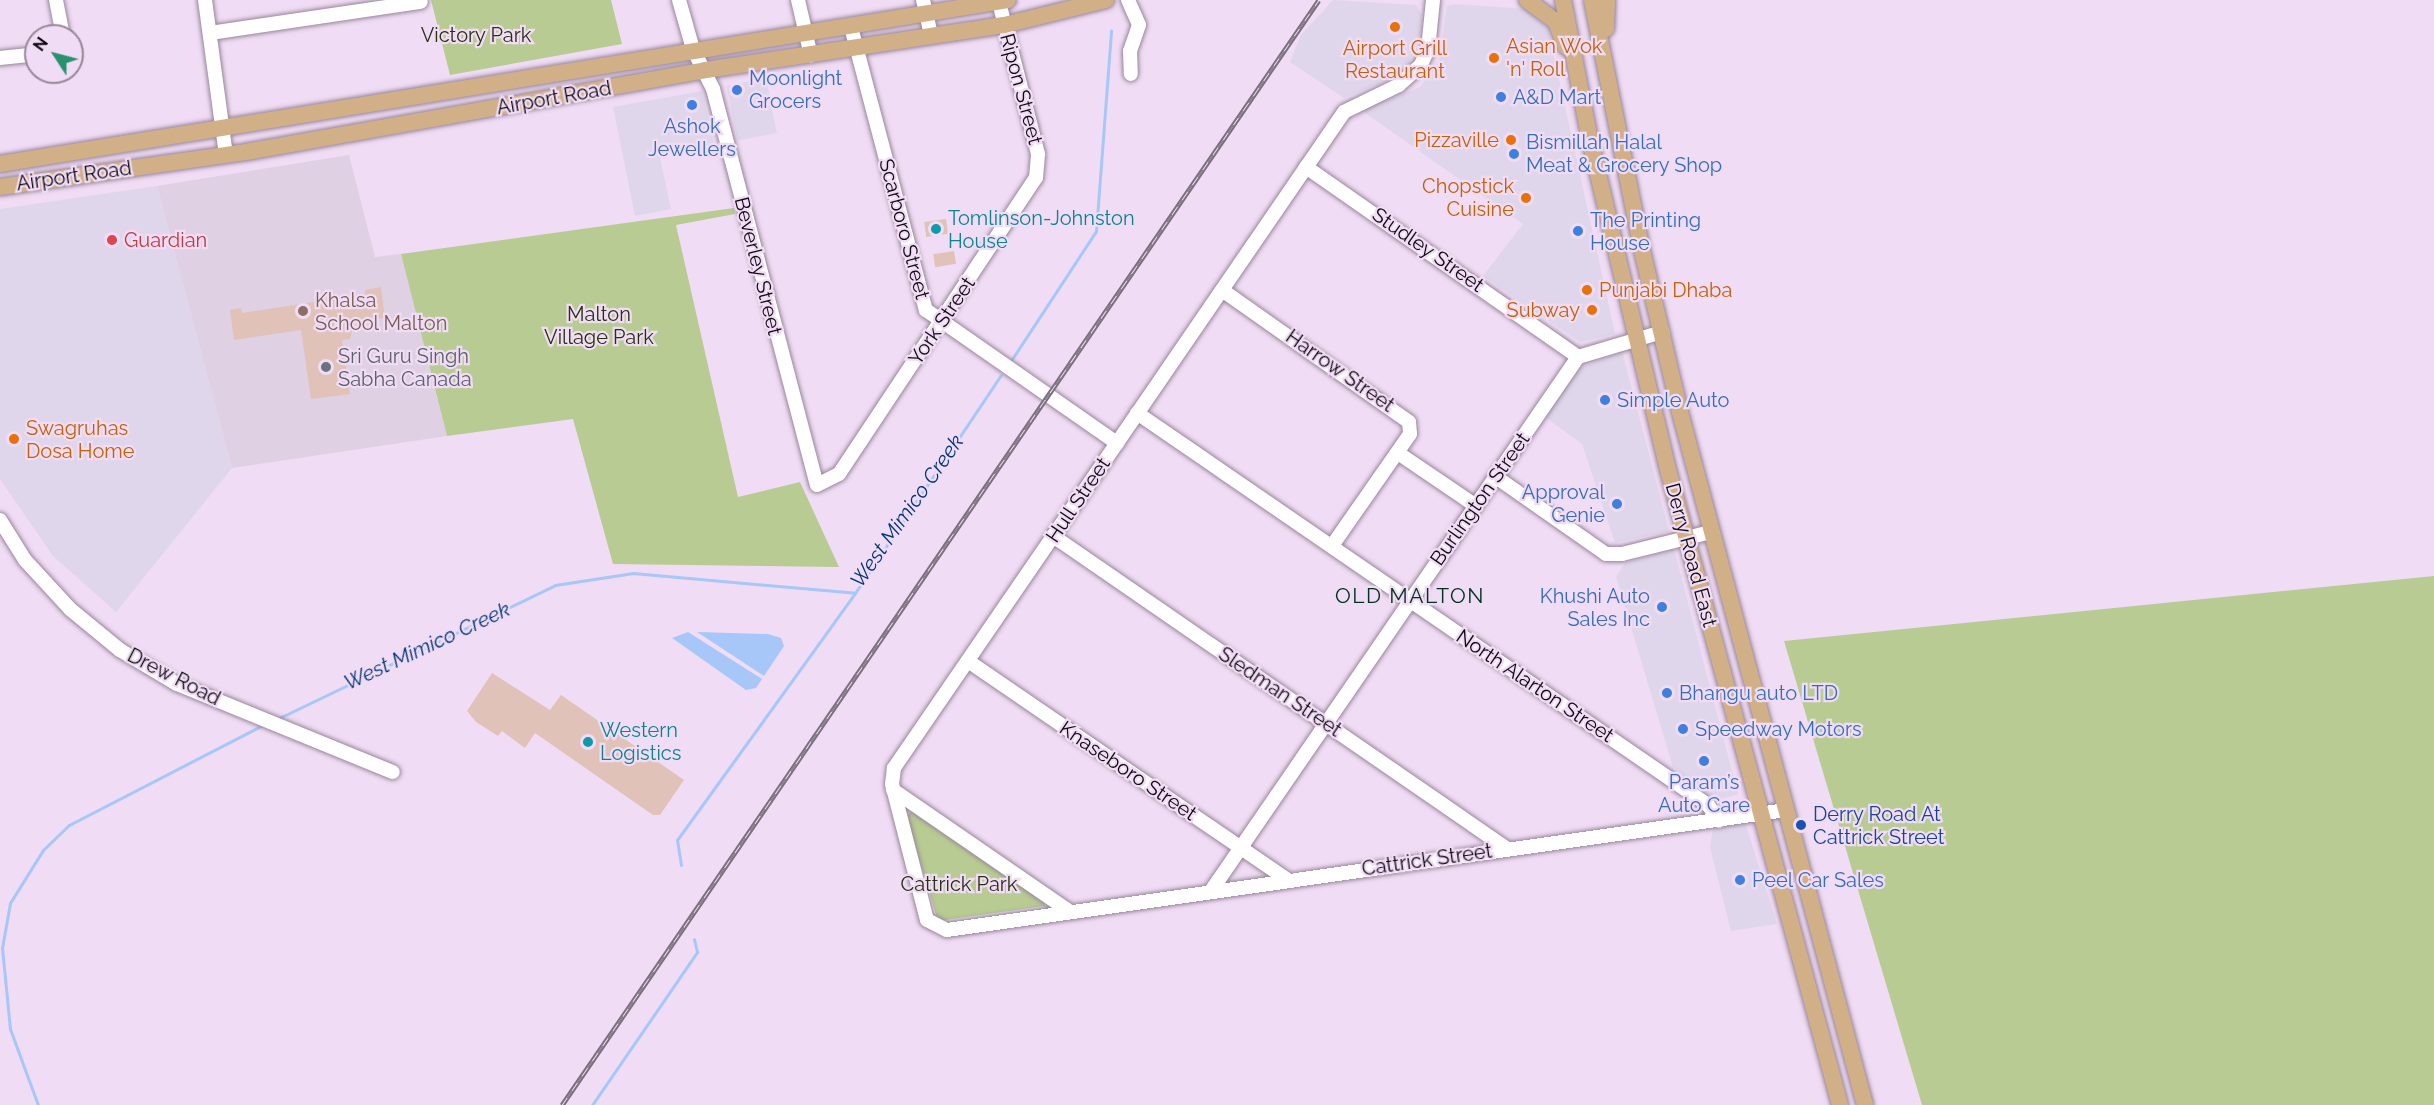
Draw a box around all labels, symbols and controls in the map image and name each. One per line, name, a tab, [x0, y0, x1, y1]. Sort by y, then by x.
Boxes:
marker: Airport Grill Restaurant	[1388, 20, 1402, 34]
park label: Victory Park	[420, 23, 532, 47]
north arrow	[24, 24, 84, 84]
street label: Ripon Street	[995, 31, 1047, 147]
text: N	[29, 34, 52, 55]
place label: Asian Wok 'n' Roll	[1506, 34, 1603, 81]
place label: Airport Grill Restaurant	[1343, 36, 1447, 83]
marker: Asian Wok 'n' Roll	[1487, 51, 1501, 65]
place label: Moonlight Grocers	[749, 66, 842, 113]
street label: Airport Road	[495, 76, 613, 120]
marker: Moonlight Grocers	[730, 83, 744, 97]
place label: A&D Mart	[1513, 85, 1601, 109]
marker: A&D Mart	[1494, 90, 1508, 104]
marker: Ashok Jewellers	[685, 98, 699, 112]
place label: Ashok Jewellers	[648, 114, 736, 161]
place label: Pizzaville	[1414, 128, 1499, 152]
place label: Bismillah Halal Meat & Grocery Shop	[1526, 130, 1723, 177]
marker: Pizzaville	[1504, 133, 1518, 147]
marker: Bismillah Halal Meat & Grocery Shop	[1507, 147, 1521, 161]
street label: Airport Road	[15, 156, 133, 196]
street label: Scarboro Street	[874, 156, 934, 302]
place label: Chopstick Cuisine	[1422, 174, 1514, 221]
marker: Chopstick Cuisine	[1519, 191, 1533, 205]
street label: Beverley Street	[729, 194, 787, 338]
street label: Studley Street	[1367, 203, 1489, 297]
place label: Tomlinson-Johnston House	[948, 206, 1135, 253]
place label: The Printing House	[1590, 208, 1701, 255]
marker: Tomlinson-Johnston House	[929, 222, 943, 236]
marker: The Printing House	[1571, 224, 1585, 238]
place label: Guardian	[124, 228, 207, 252]
marker: Guardian	[105, 233, 119, 247]
street label: York Street	[904, 272, 980, 370]
place label: Punjabi Dhaba	[1599, 278, 1732, 302]
marker: Punjabi Dhaba	[1580, 283, 1594, 297]
place label: Khalsa School Malton	[315, 288, 448, 335]
place label: Subway	[1507, 298, 1580, 322]
park label: Malton Village Park	[544, 302, 654, 349]
marker: Subway	[1585, 303, 1599, 317]
marker: Khalsa School Malton	[296, 304, 310, 318]
street label: Harrow Street	[1281, 325, 1399, 417]
place label: Sri Guru Singh Sabha Canada	[338, 344, 472, 391]
marker: Sri Guru Singh Sabha Canada	[319, 360, 333, 374]
place label: Simple Auto	[1617, 388, 1730, 412]
marker: Simple Auto	[1598, 393, 1612, 407]
place label: Swagruhas Dosa Home	[26, 416, 134, 463]
street label: Burlington Street	[1425, 428, 1535, 570]
water label: West Mimico Creek	[845, 430, 969, 592]
marker: Swagruhas Dosa Home	[7, 432, 21, 446]
street label: Hull Street	[1041, 453, 1115, 547]
place label: Approval Genie	[1522, 480, 1605, 527]
street label: Derry Road East	[1660, 480, 1722, 630]
marker: Approval Genie	[1610, 497, 1624, 511]
district label: OLD MALTON	[1335, 583, 1485, 609]
place label: Khushi Auto Sales Inc	[1539, 584, 1650, 631]
water label: West Mimico Creek	[340, 596, 514, 696]
marker: Khushi Auto Sales Inc	[1655, 600, 1669, 614]
street label: North Alarton Street	[1452, 624, 1618, 748]
street label: Sledman Street	[1214, 642, 1346, 742]
street label: Drew Road	[123, 643, 225, 711]
place label: Bhangu auto LTD	[1679, 681, 1838, 705]
marker: Bhangu auto LTD	[1660, 686, 1674, 700]
street label: Knaseboro Street	[1055, 716, 1201, 826]
place label: Speedway Motors	[1695, 717, 1862, 741]
place label: Western Logistics	[600, 718, 681, 765]
marker: Speedway Motors	[1676, 722, 1690, 736]
marker: Western Logistics	[581, 735, 595, 749]
marker: Param’s Auto Care	[1697, 754, 1711, 768]
place label: Param’s Auto Care	[1658, 770, 1750, 817]
place label: Derry Road At Cattrick Street	[1813, 802, 1944, 849]
marker: Derry Road At Cattrick Street	[1794, 818, 1808, 832]
street label: Cattrick Street	[1360, 839, 1494, 881]
place label: Peel Car Sales	[1752, 868, 1885, 892]
park label: Cattrick Park	[901, 872, 1017, 896]
marker: Peel Car Sales	[1733, 873, 1747, 887]

